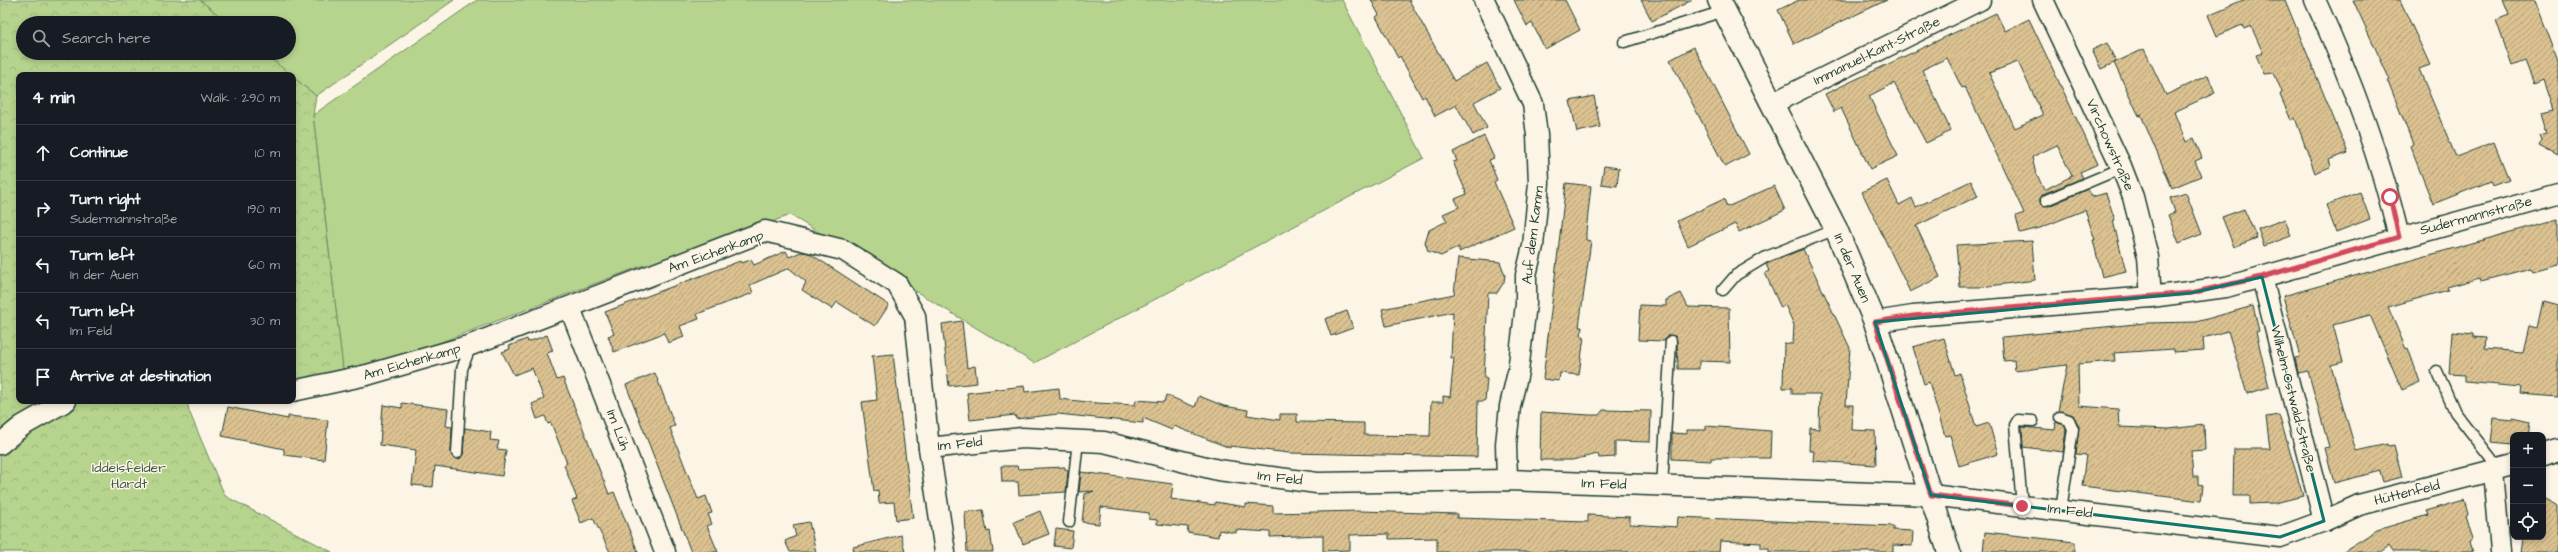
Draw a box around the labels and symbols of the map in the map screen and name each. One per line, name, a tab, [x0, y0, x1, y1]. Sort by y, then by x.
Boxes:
street label: Immanuel-Kant-Straße	[1810, 11, 1944, 90]
street label: Virchowstraße	[2081, 96, 2139, 195]
street label: Auf dem Kamm	[1517, 185, 1549, 285]
route start	[2381, 188, 2399, 206]
street label: Sudermannstraße	[2418, 191, 2535, 241]
street label: Am Eichenkamp	[665, 225, 767, 279]
street label: In der Auen	[1828, 230, 1876, 306]
street label: Wilhelm-Ostwald-Straße	[2265, 323, 2321, 475]
street label: Am Eichenkamp	[361, 338, 463, 385]
street label: Im Lüh	[601, 407, 635, 453]
street label: Im Feld	[936, 432, 984, 456]
park label: Iddelsfelder Hardt	[92, 458, 166, 494]
street label: Im Feld	[1256, 465, 1304, 491]
street label: Im Feld	[1581, 473, 1627, 495]
street label: Hüttenfeld	[2372, 475, 2442, 511]
route end	[2013, 497, 2031, 515]
street label: Im Feld	[2046, 498, 2094, 524]

